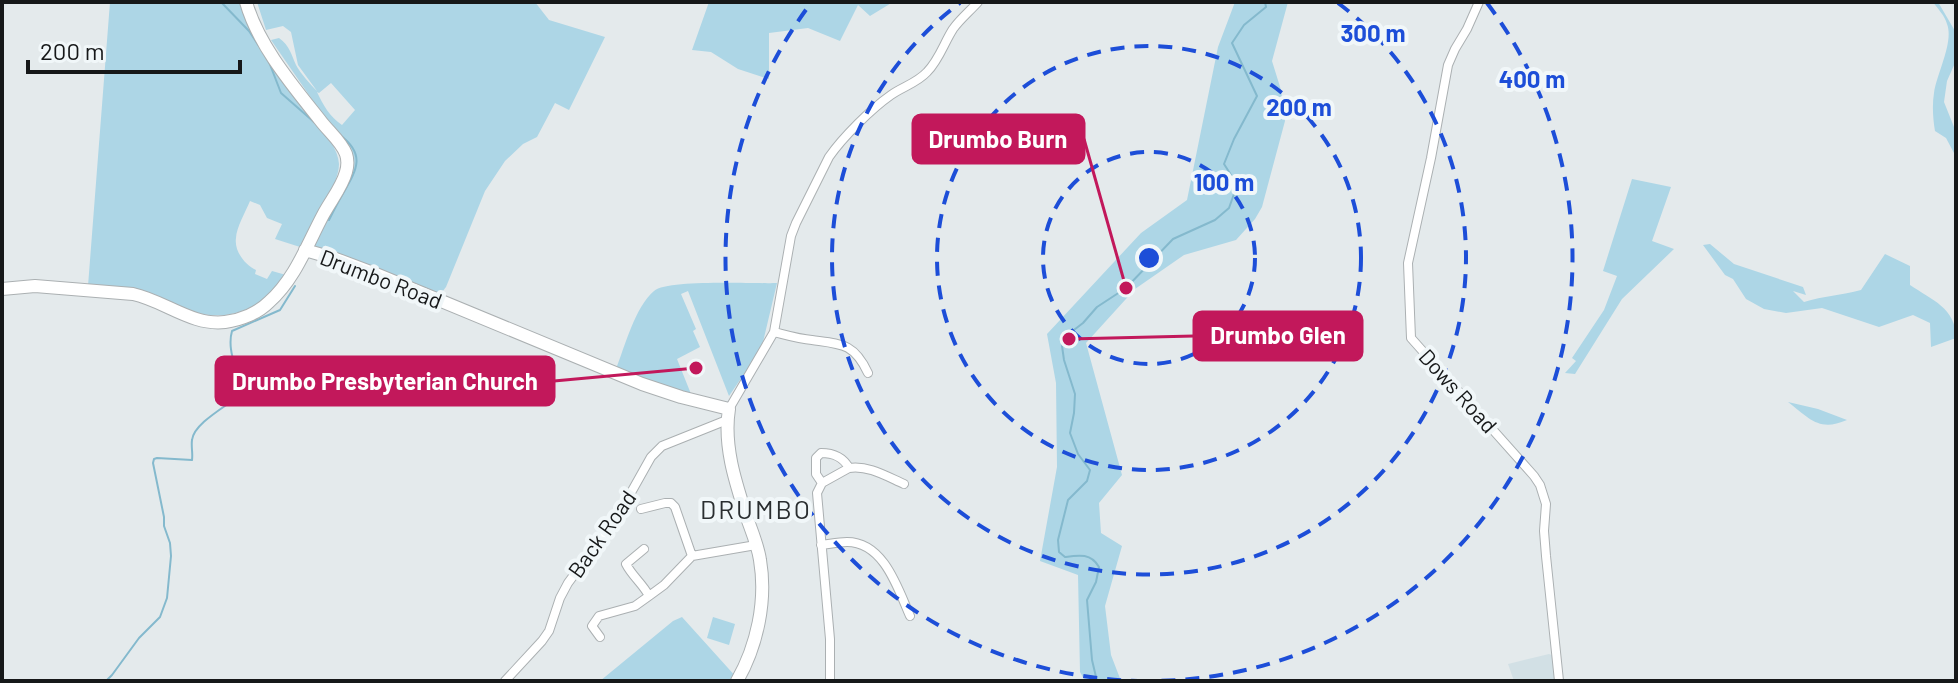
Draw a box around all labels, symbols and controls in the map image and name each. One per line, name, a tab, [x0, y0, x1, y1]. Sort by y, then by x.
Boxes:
text: 300 m	[1340, 18, 1406, 47]
scale bar	[28, 24, 240, 74]
text: 200 m	[40, 36, 105, 65]
text: 400 m	[1499, 64, 1565, 93]
text: 200 m	[1266, 92, 1332, 121]
callout: Drumbo Burn	[913, 115, 1084, 163]
text: Drumbo Burn	[929, 124, 1067, 153]
text: 100 m	[1194, 167, 1254, 196]
street label: Drumbo Road	[317, 243, 446, 313]
centre of rings	[1135, 244, 1163, 272]
callout: Drumbo Glen	[1194, 312, 1362, 360]
text: Drumbo Glen	[1210, 320, 1346, 349]
street label: Dows Road	[1414, 343, 1503, 438]
callout: Drumbo Presbyterian Church	[216, 357, 554, 405]
text: Drumbo Presbyterian Church	[232, 366, 538, 395]
street label: Back Road	[562, 485, 641, 582]
district label: DRUMBO	[700, 493, 812, 524]

